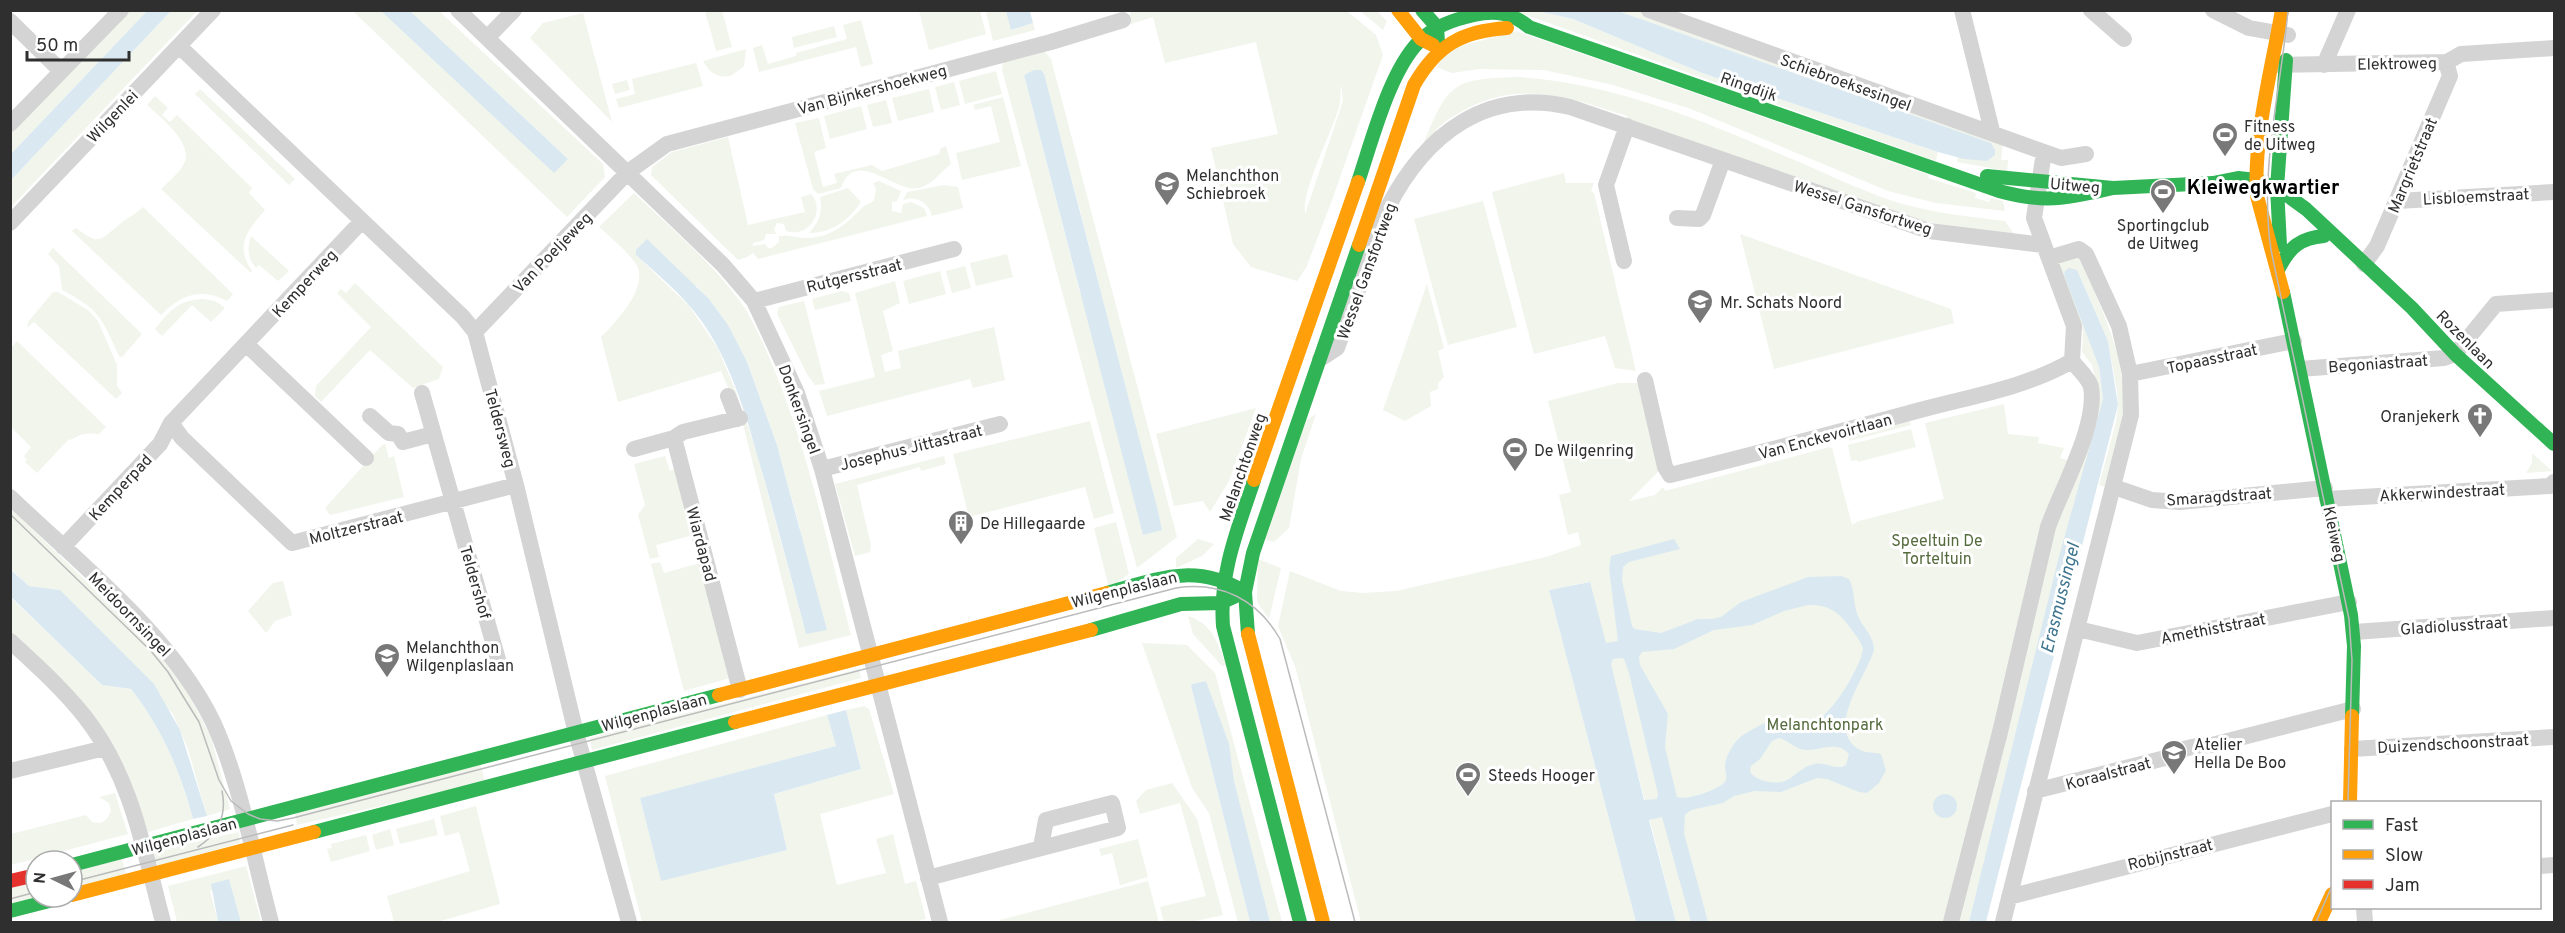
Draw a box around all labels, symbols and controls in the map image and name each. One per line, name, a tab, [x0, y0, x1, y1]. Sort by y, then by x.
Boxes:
scale bar	[27, 24, 129, 62]
text: 50 m	[36, 35, 78, 58]
street label: Schiebroeksesingel	[1777, 51, 1914, 117]
street label: Elektroweg	[2357, 54, 2437, 76]
street label: Van Bijnkershoekweg	[796, 61, 949, 120]
street label: Ringdijk	[1717, 69, 1779, 107]
street label: Wilgenlei	[84, 87, 143, 148]
street label: Margrietstraat	[2385, 115, 2443, 217]
place label: Fitness de Uitweg	[2244, 118, 2315, 156]
sports icon: Fitness de Uitweg	[2210, 120, 2240, 158]
place label: Melanchthon Schiebroek	[1186, 167, 1279, 205]
school or university icon: Melanchthon Schiebroek	[1152, 169, 1182, 207]
street label: Uitweg	[2049, 175, 2101, 199]
district label: Kleiwegkwartier	[2187, 176, 2340, 202]
street label: Wessel Gansfortweg	[1791, 177, 1934, 241]
sports icon: Sportingclub de Uitweg	[2148, 177, 2178, 215]
street label: Lisbloemstraat	[2422, 185, 2530, 211]
street label: Wessel Gansfortweg	[1334, 201, 1402, 343]
street label: Van Poeljeweg	[510, 209, 597, 298]
place label: Sportingclub de Uitweg	[2117, 217, 2209, 255]
street label: Kemperweg	[269, 246, 342, 323]
street label: Rutgersstraat	[805, 255, 904, 298]
school or university icon: Mr. Schats Noord	[1685, 287, 1715, 325]
place label: Mr. Schats Noord	[1720, 294, 1842, 314]
street label: Rozenlaan	[2431, 307, 2498, 374]
street label: Topaasstraat	[2165, 341, 2259, 379]
street label: Begoniastraat	[2327, 352, 2429, 378]
street label: Donkersingel	[773, 362, 824, 457]
street label: Teldersweg	[479, 387, 519, 470]
church icon: Oranjekerk	[2465, 401, 2495, 439]
place label: Oranjekerk	[2380, 408, 2460, 428]
street label: Van Enckevoirtlaan	[1757, 410, 1894, 465]
street label: Melanchtonweg	[1216, 411, 1272, 524]
street label: Josephus Jittastraat	[838, 422, 985, 476]
sports icon: De Wilgenring	[1500, 435, 1530, 473]
place label: De Wilgenring	[1534, 442, 1634, 462]
street label: Kemperpad	[86, 451, 157, 526]
street label: Akkerwindestraat	[2379, 481, 2506, 507]
street label: Smaragdstraat	[2166, 484, 2273, 512]
street label: Wiardapad	[681, 505, 720, 584]
street label: Kleiweg	[2317, 505, 2349, 564]
street label: Moltzerstraat	[307, 508, 405, 550]
building icon: De Hillegaarde	[946, 508, 976, 546]
place label: De Hillegaarde	[980, 515, 1085, 535]
park label: Speeltuin De Torteltuin	[1891, 532, 1983, 570]
water label: Erasmussingel	[2037, 540, 2087, 656]
street label: Teldershof	[454, 544, 494, 622]
street label: Wilgenplaslaan	[1070, 568, 1179, 614]
street label: Meidoornsingel	[83, 569, 174, 662]
street label: Amethiststraat	[2159, 610, 2268, 650]
street label: Gladiolusstraat	[2400, 613, 2509, 641]
place label: Melanchthon Wilgenplaslaan	[406, 639, 514, 677]
school or university icon: Melanchthon Wilgenplaslaan	[372, 641, 402, 679]
street label: Wilgenplaslaan	[600, 690, 709, 738]
park label: Melanchtonpark	[1767, 716, 1883, 736]
street label: Duizendschoonstraat	[2377, 731, 2529, 759]
place label: Atelier Hella De Boo	[2194, 736, 2286, 774]
school or university icon: Atelier Hella De Boo	[2159, 738, 2189, 776]
street label: Koraalstraat	[2064, 754, 2153, 796]
sports icon: Steeds Hooger	[1453, 760, 1483, 798]
place label: Steeds Hooger	[1488, 767, 1595, 787]
legend	[2331, 801, 2541, 909]
street label: Wilgenplaslaan	[130, 814, 239, 862]
text: Fast	[2385, 815, 2418, 838]
street label: Robijnstraat	[2126, 836, 2215, 876]
text: Slow	[2385, 845, 2423, 868]
north arrow	[24, 849, 84, 909]
text: N	[31, 871, 52, 884]
text: Jam	[2385, 875, 2420, 898]

